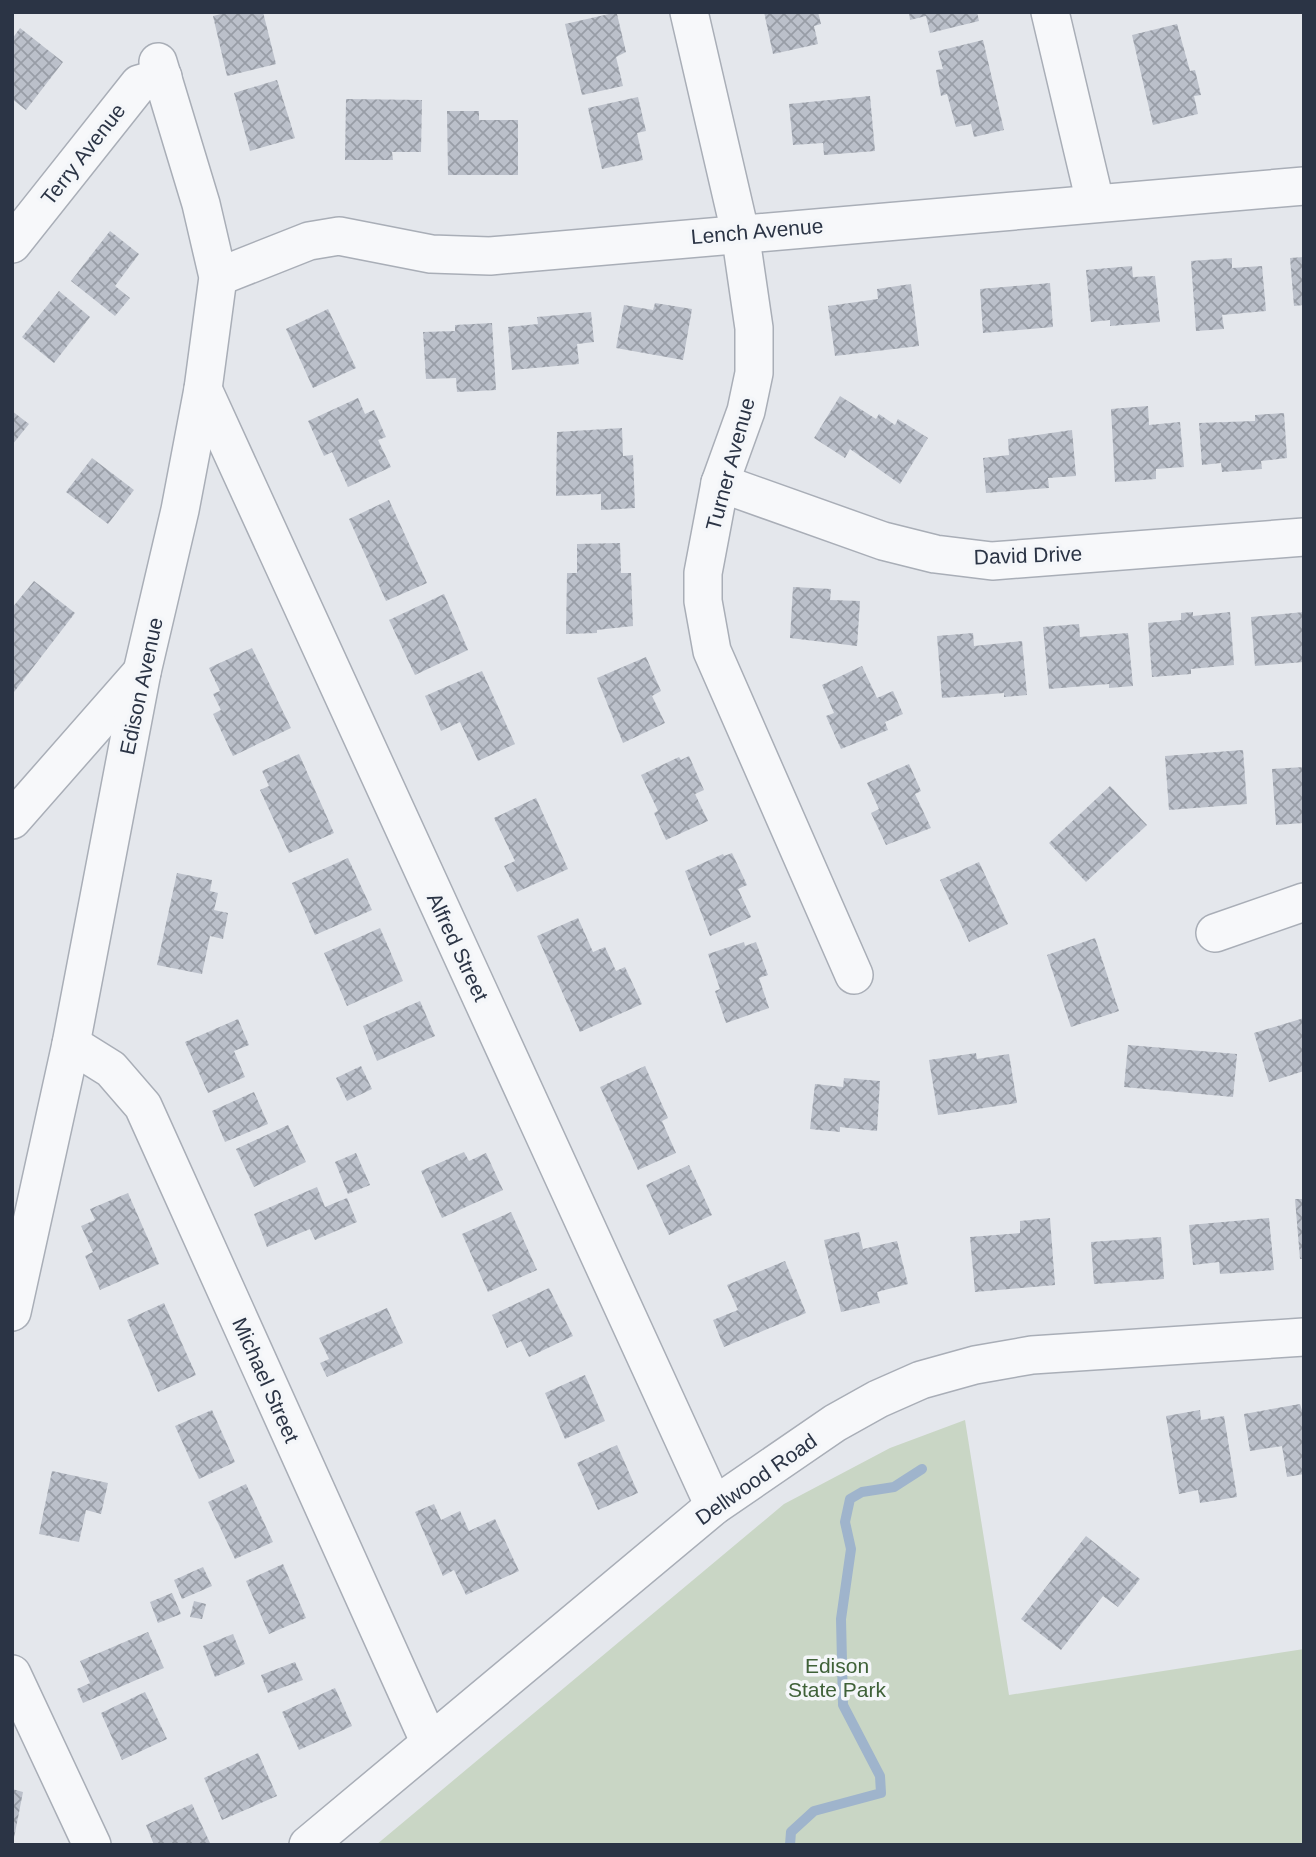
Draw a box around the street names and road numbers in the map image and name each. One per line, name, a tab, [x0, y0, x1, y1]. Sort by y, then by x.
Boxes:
street label: Terry Avenue	[36, 99, 130, 209]
street label: Lench Avenue	[690, 214, 824, 248]
street label: Turner Avenue	[701, 395, 759, 533]
street label: David Drive	[973, 542, 1083, 568]
street label: Edison Avenue	[115, 615, 167, 757]
street label: Alfred Street	[423, 889, 493, 1005]
street label: Michael Street	[228, 1314, 304, 1446]
street label: Dellwood Road	[691, 1429, 821, 1529]

